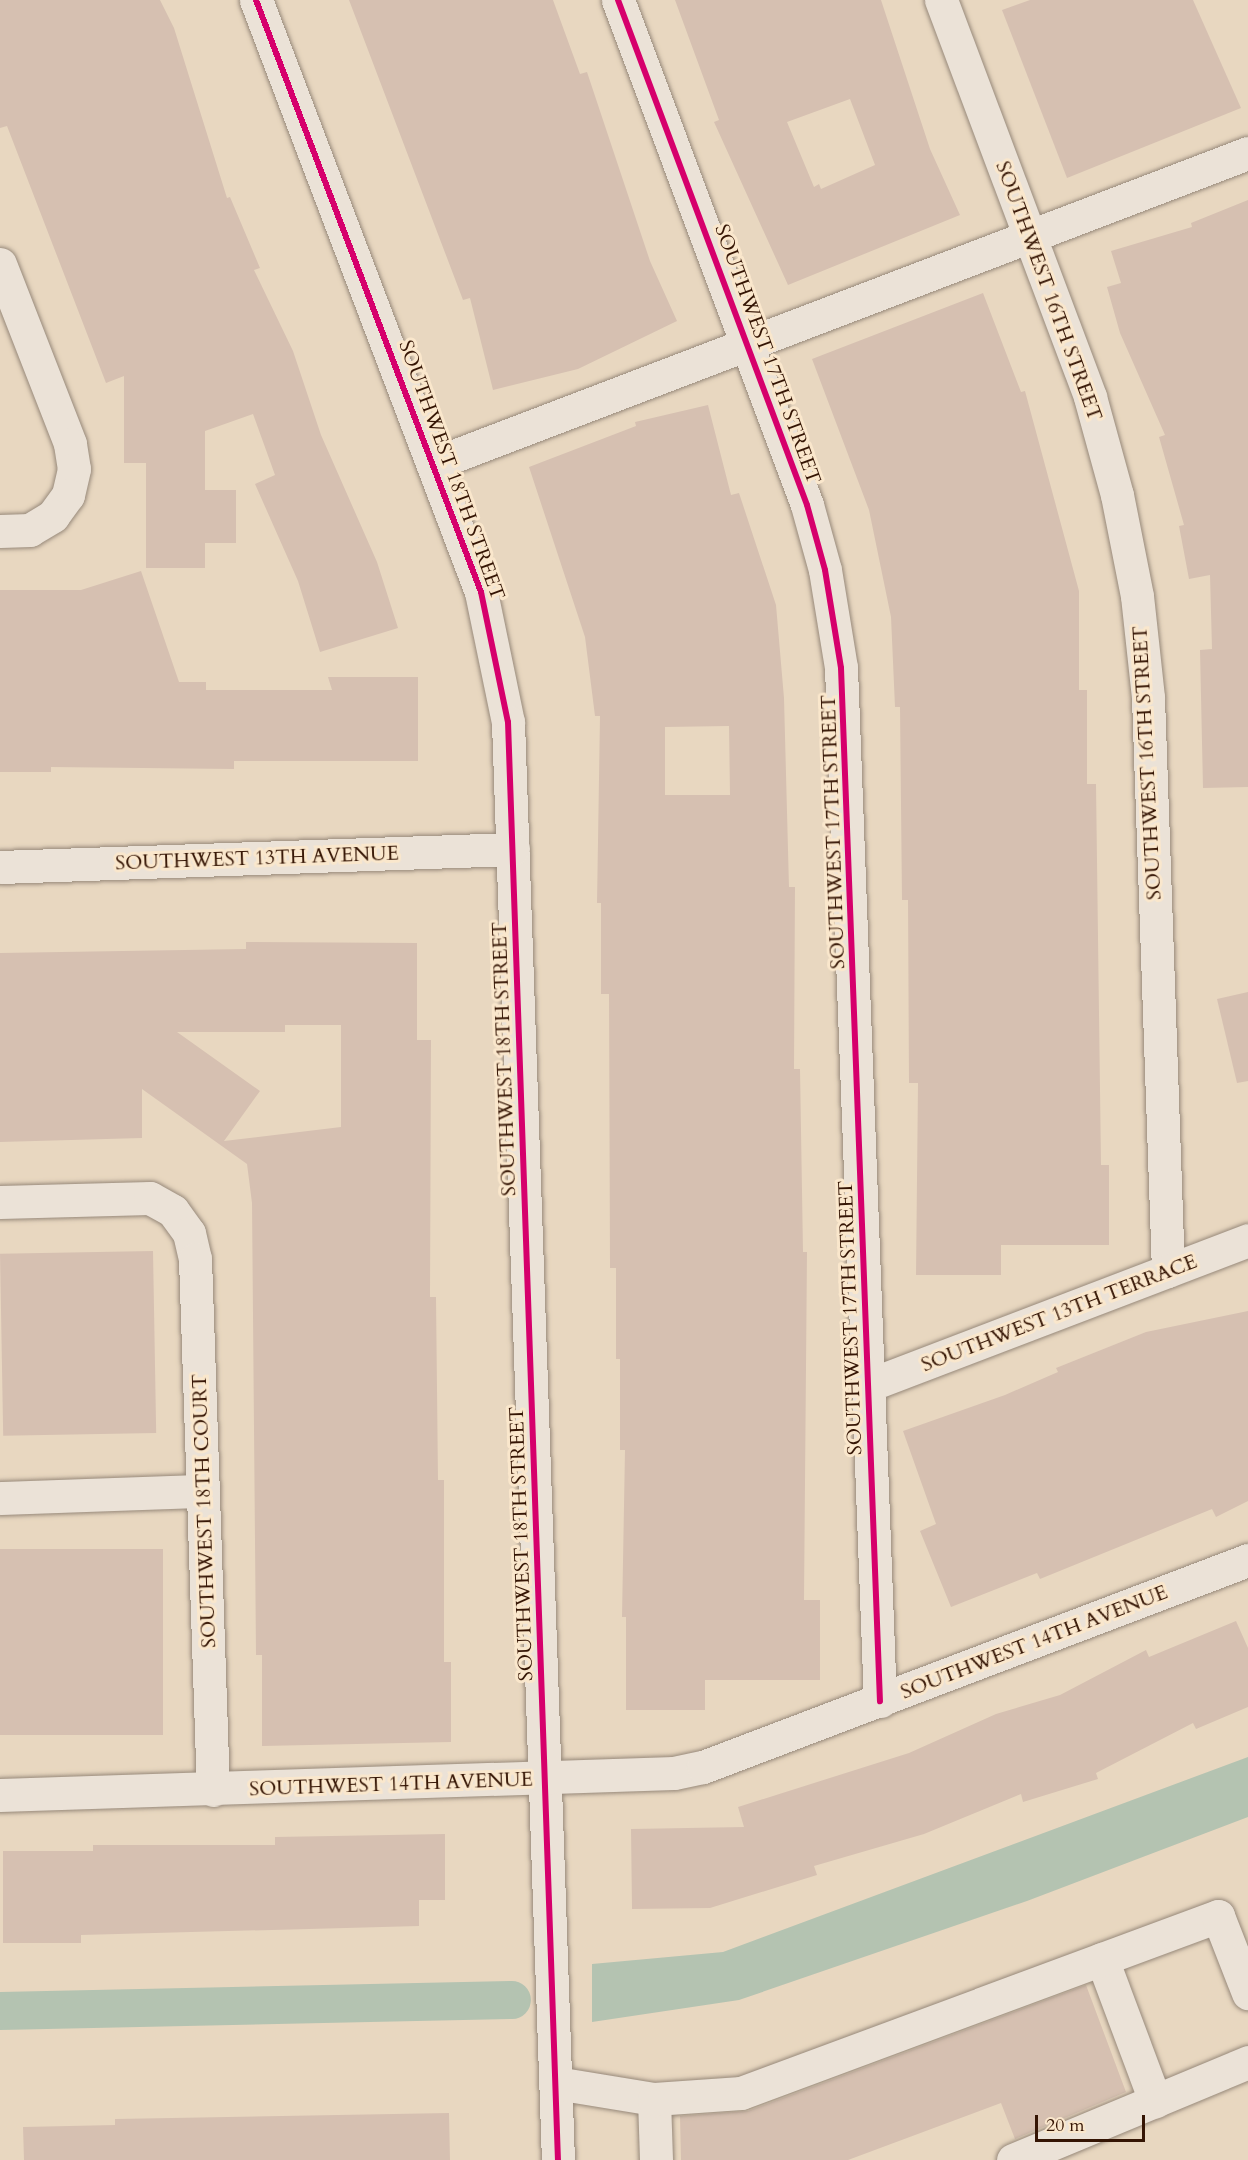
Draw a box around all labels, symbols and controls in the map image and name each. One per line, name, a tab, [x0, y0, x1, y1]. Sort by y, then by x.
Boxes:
street label: SOUTHWEST 16TH STREET	[991, 158, 1107, 424]
street label: SOUTHWEST 17TH STREET	[710, 221, 826, 487]
street label: SOUTHWEST 18TH STREET	[394, 337, 510, 603]
street label: SOUTHWEST 16TH STREET	[1128, 625, 1166, 901]
street label: SOUTHWEST 17TH STREET	[816, 694, 850, 970]
street label: SOUTHWEST 13TH AVENUE	[115, 841, 399, 875]
street label: SOUTHWEST 18TH STREET	[487, 921, 521, 1197]
street label: SOUTHWEST 17TH STREET	[833, 1180, 867, 1456]
street label: SOUTHWEST 13TH TERRACE	[918, 1249, 1200, 1377]
street label: SOUTHWEST 18TH COURT	[187, 1374, 221, 1648]
street label: SOUTHWEST 18TH STREET	[504, 1406, 538, 1682]
street label: SOUTHWEST 14TH AVENUE	[897, 1580, 1171, 1704]
street label: SOUTHWEST 14TH AVENUE	[249, 1767, 533, 1801]
scale bar	[1038, 2103, 1148, 2141]
text: 20 m	[1046, 2113, 1085, 2138]

